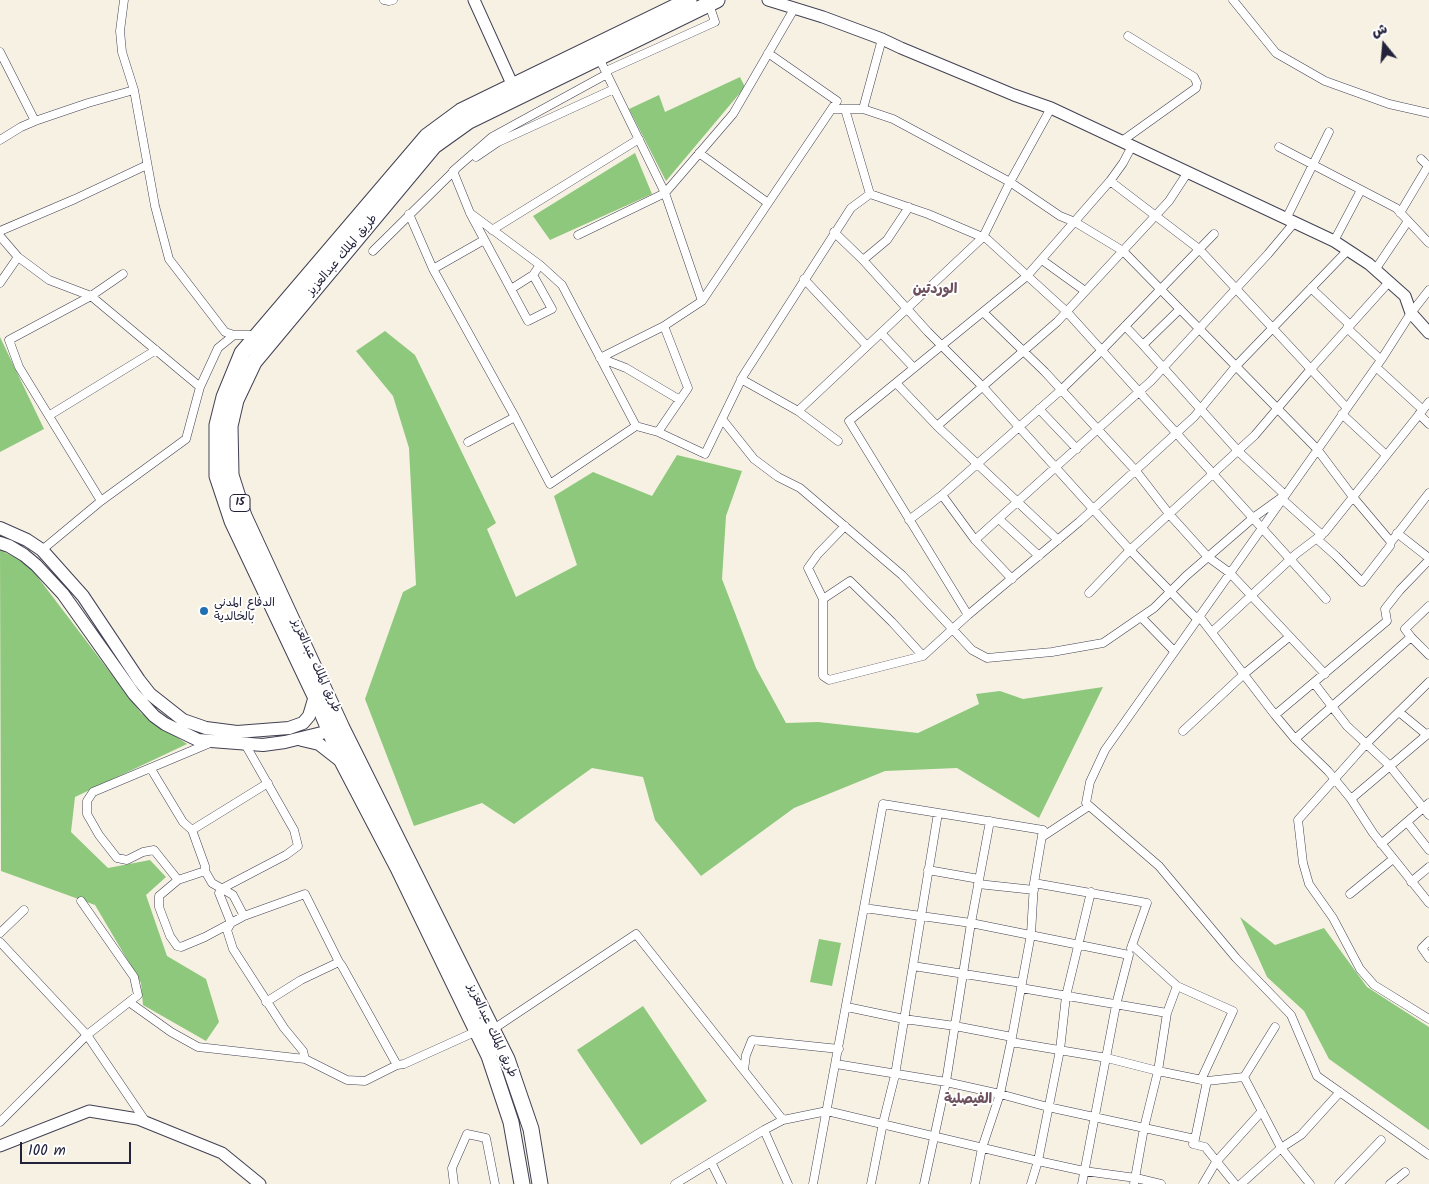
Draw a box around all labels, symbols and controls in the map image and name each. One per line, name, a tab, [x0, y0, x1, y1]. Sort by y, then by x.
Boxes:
text: ش	[1369, 18, 1390, 43]
north arrow	[1359, 20, 1409, 70]
street label: طريق الملك عبدالعزيز	[305, 212, 381, 300]
district label: الوردتين	[913, 283, 957, 299]
road number: 15	[230, 494, 250, 512]
place label: الدفاع المدني بالخالدية	[214, 597, 275, 625]
marker: الدفاع المدني بالخالدية	[198, 605, 210, 617]
street label: طريق الملك عبدالعزيز	[287, 617, 343, 715]
street label: طريق الملك عبدالعزيز	[463, 982, 519, 1080]
district label: الفيصلية	[944, 1093, 992, 1109]
scale bar	[22, 1132, 134, 1164]
text: 100 m	[28, 1139, 66, 1163]

